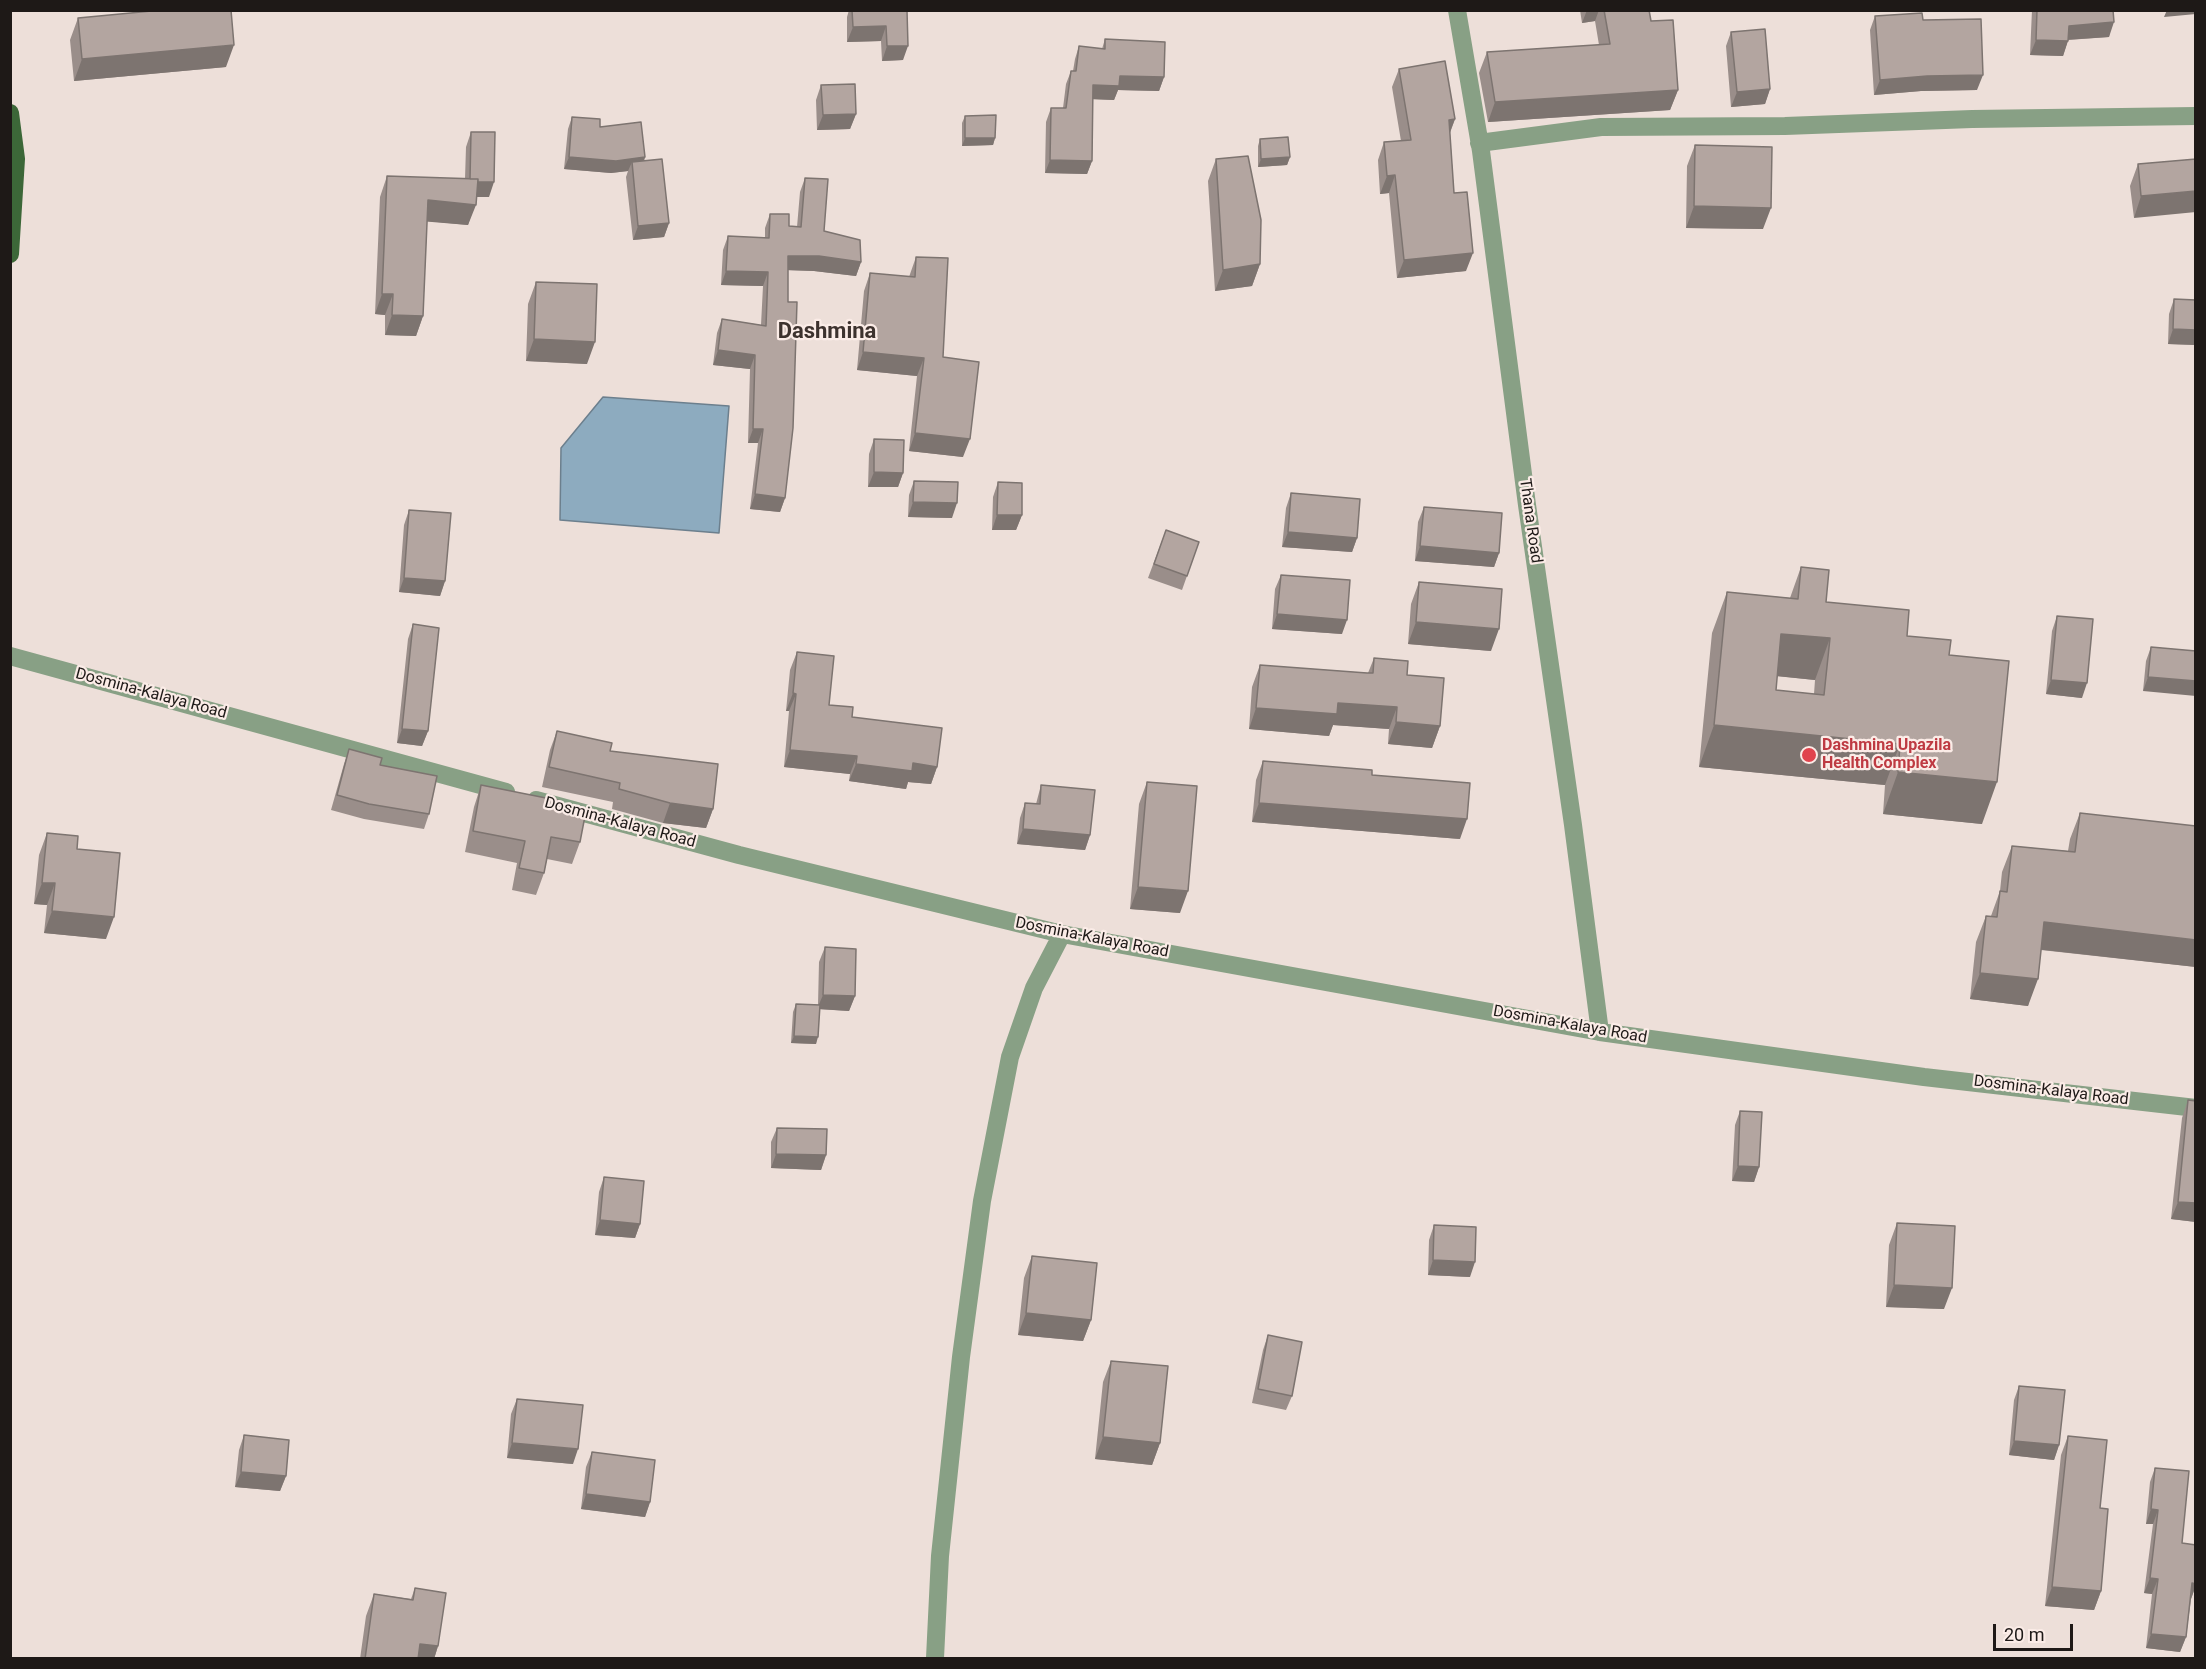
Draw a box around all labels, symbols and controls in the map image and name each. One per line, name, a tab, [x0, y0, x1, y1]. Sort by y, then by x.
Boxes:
district label: Dashmina	[778, 319, 876, 345]
street label: Thana Road	[1515, 477, 1545, 565]
street label: Dosmina-Kalaya Road	[73, 665, 229, 723]
place label: Dashmina Upazila Health Complex	[1822, 736, 1951, 774]
marker: Dashmina Upazila Health Complex	[1800, 746, 1818, 764]
street label: Dosmina-Kalaya Road	[542, 794, 698, 852]
street label: Dosmina-Kalaya Road	[1014, 914, 1170, 962]
street label: Dosmina-Kalaya Road	[1492, 1002, 1648, 1048]
street label: Dosmina-Kalaya Road	[1973, 1072, 2129, 1110]
scale bar	[1996, 1612, 2076, 1650]
text: 20 m	[2004, 1624, 2044, 1645]

